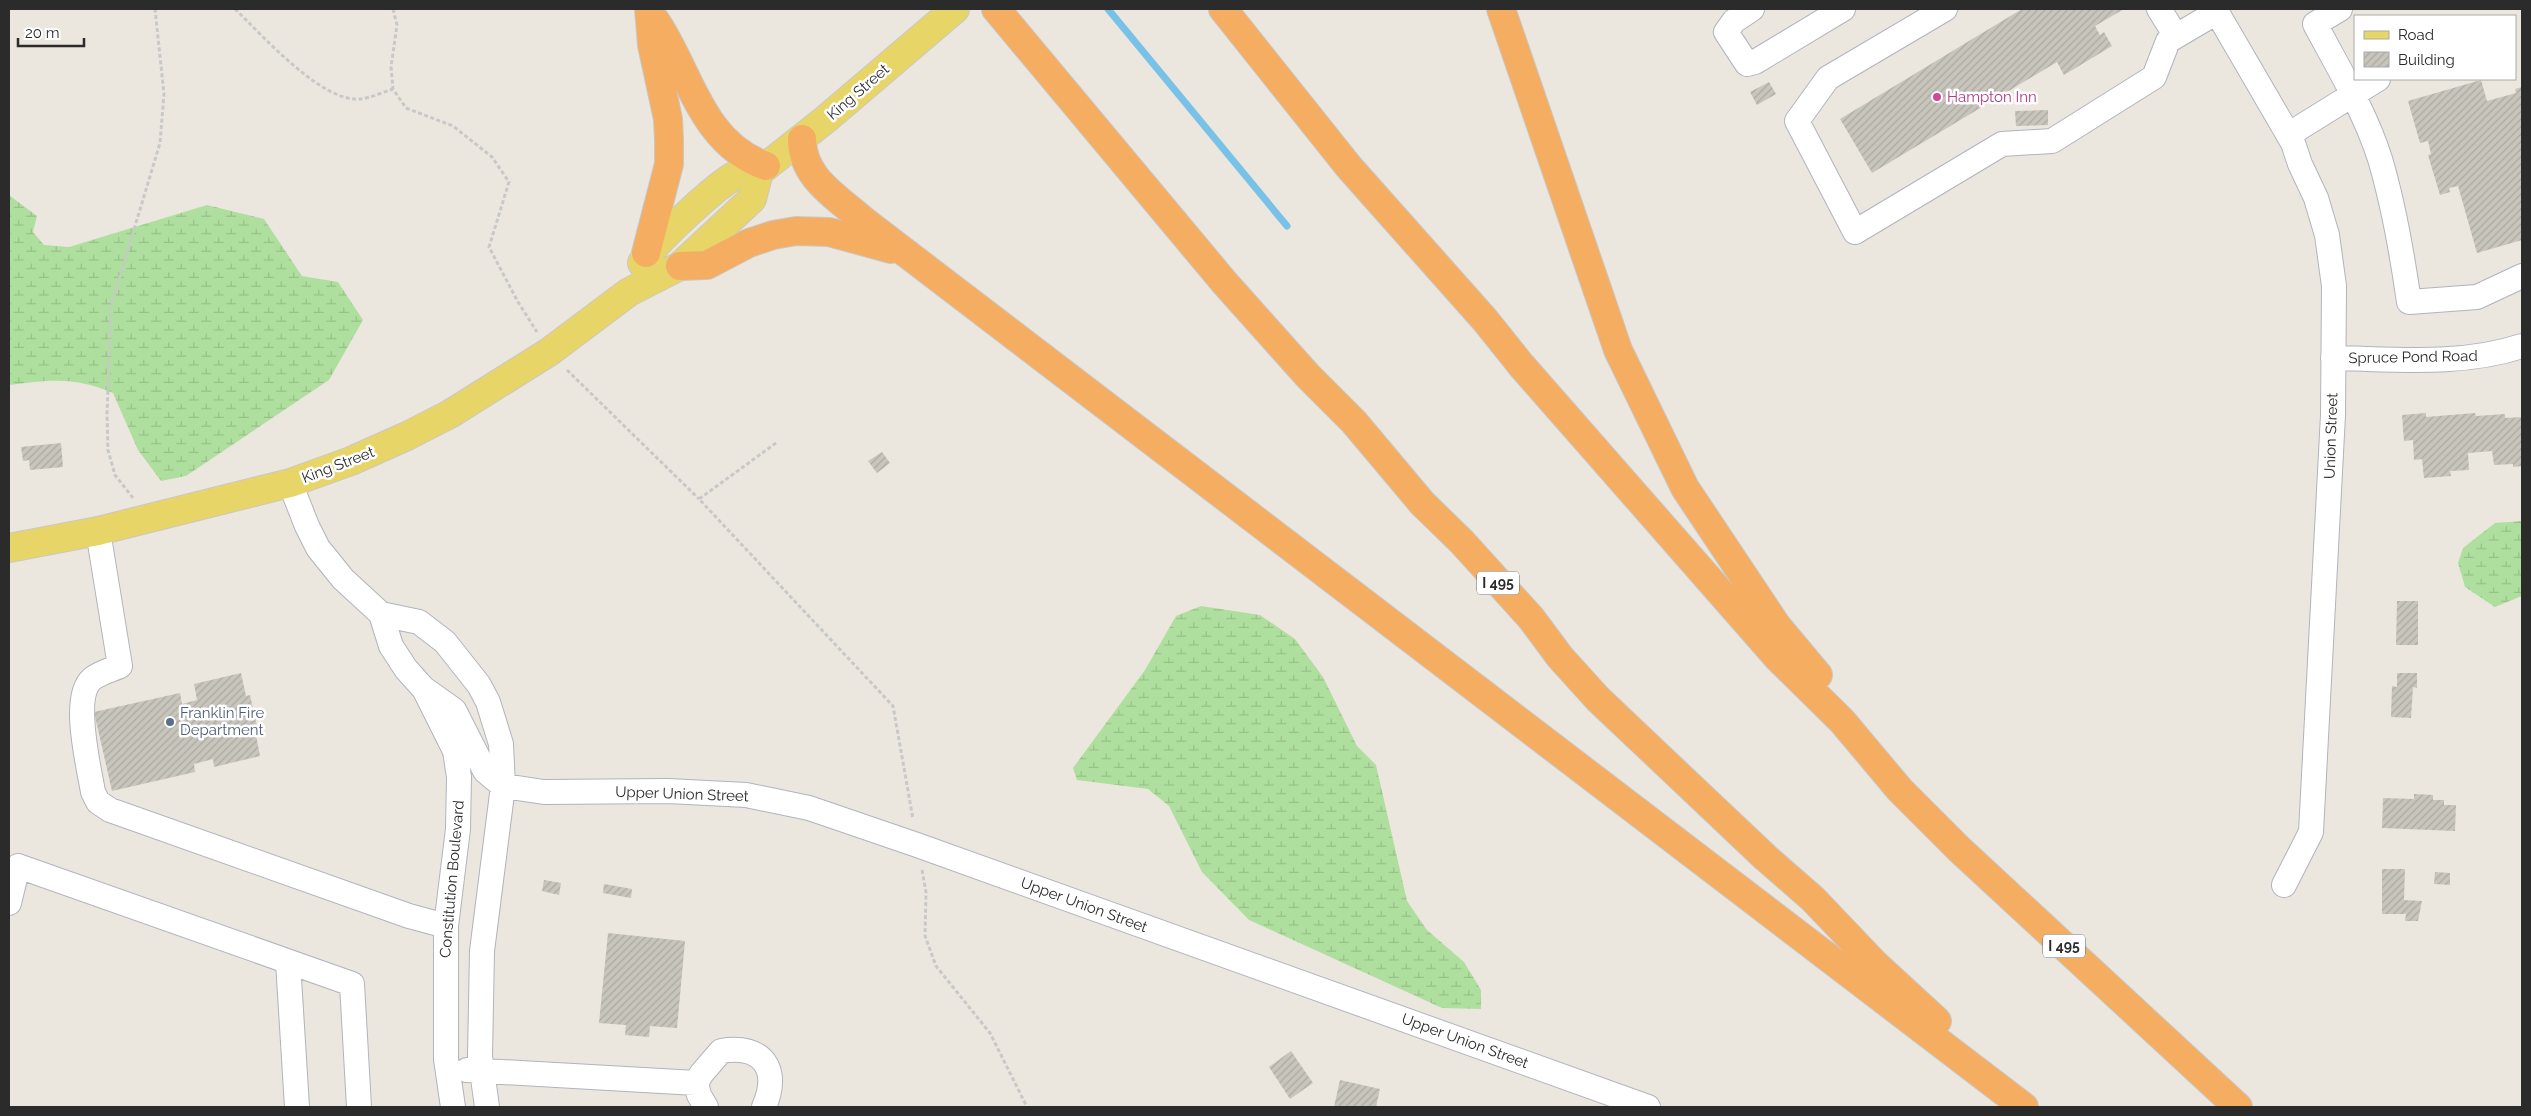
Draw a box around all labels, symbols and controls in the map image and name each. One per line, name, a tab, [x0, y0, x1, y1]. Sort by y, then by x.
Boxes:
scale bar	[18, 15, 84, 47]
legend	[2354, 15, 2516, 80]
text: 20 m	[25, 24, 60, 42]
text: Road	[2398, 26, 2434, 44]
text: Building	[2398, 51, 2455, 69]
street label: King Street	[823, 60, 893, 124]
place label: Hampton Inn	[1947, 88, 2037, 106]
marker: Hampton Inn	[1931, 91, 1943, 103]
street label: Spruce Pond Road	[2348, 347, 2478, 367]
street label: Union Street	[2320, 393, 2342, 479]
street label: King Street	[299, 443, 377, 487]
road number: I 495	[1477, 572, 1519, 594]
place label: Franklin Fire Department	[180, 704, 264, 739]
marker: Franklin Fire Department	[164, 716, 176, 728]
street label: Upper Union Street	[615, 783, 749, 805]
street label: Constitution Boulevard	[436, 799, 468, 959]
street label: Upper Union Street	[1018, 874, 1150, 936]
road number: I 495	[2043, 934, 2085, 958]
street label: Upper Union Street	[1399, 1010, 1531, 1072]

